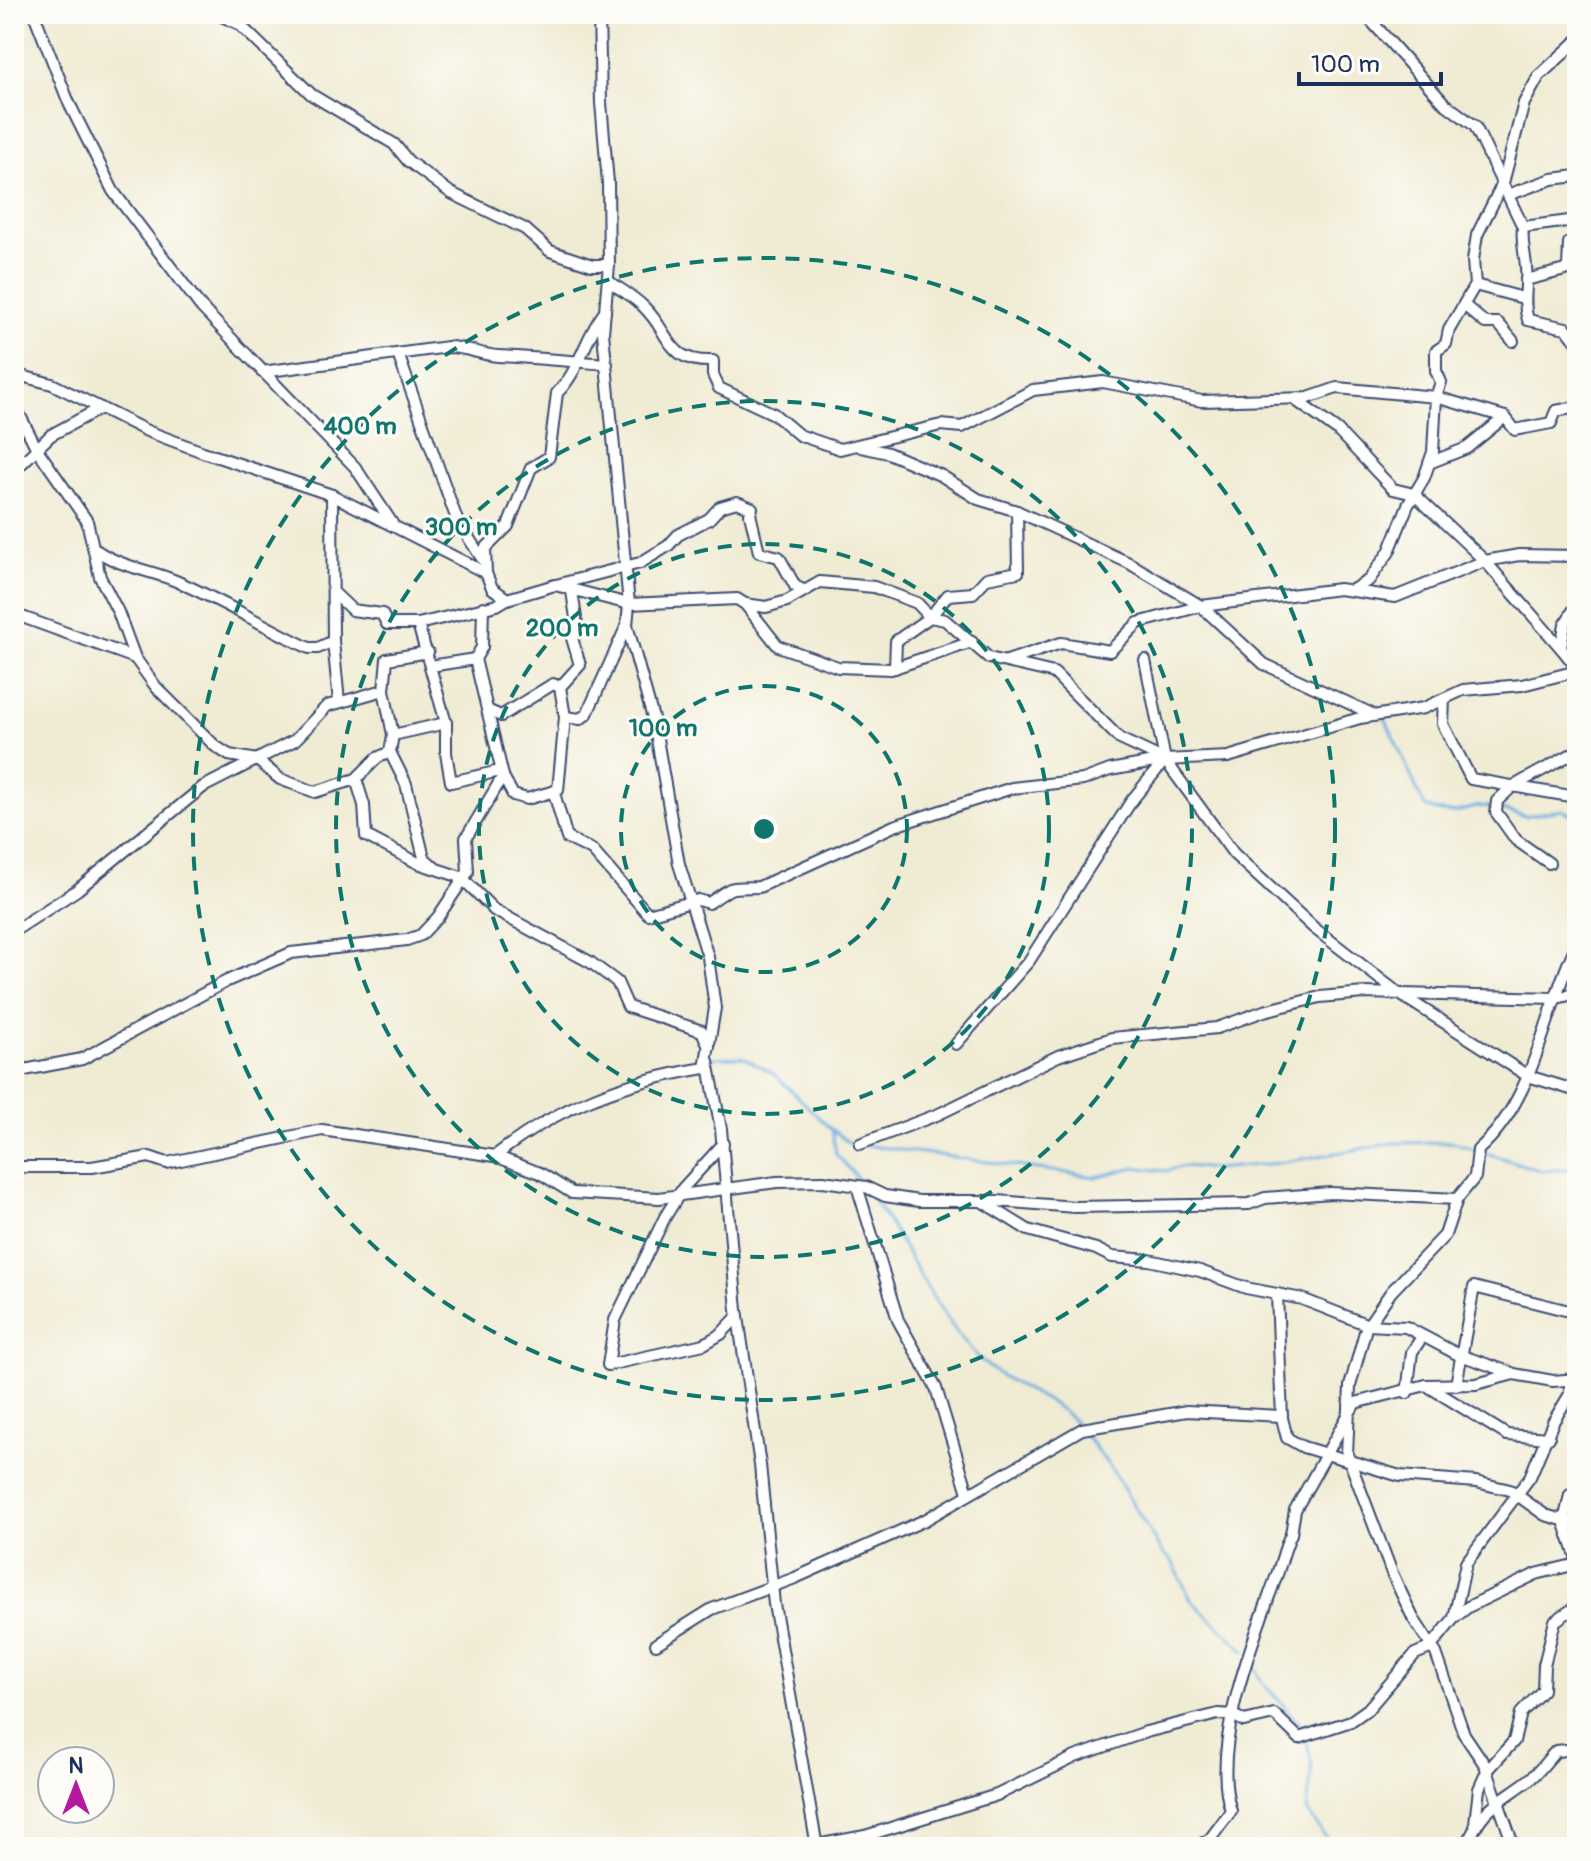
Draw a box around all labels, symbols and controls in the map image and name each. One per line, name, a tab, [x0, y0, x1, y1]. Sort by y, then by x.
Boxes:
scale bar	[1299, 36, 1441, 86]
text: 100 m	[1311, 50, 1380, 79]
text: 400 m	[323, 412, 397, 441]
text: 300 m	[425, 513, 497, 542]
text: 200 m	[526, 614, 598, 643]
text: 100 m	[629, 714, 697, 743]
centre of rings	[750, 815, 778, 843]
north arrow	[36, 1745, 116, 1825]
text: N	[69, 1752, 84, 1780]

